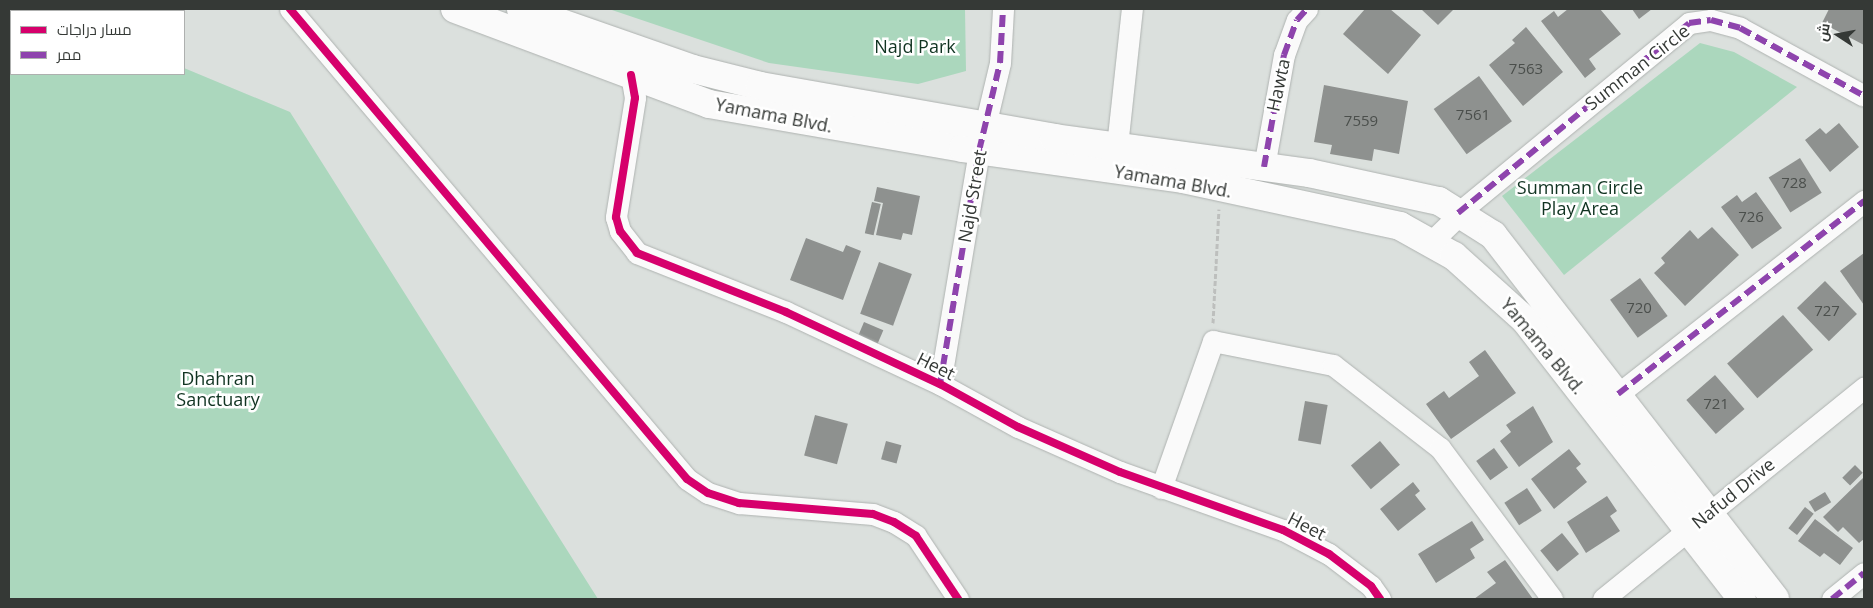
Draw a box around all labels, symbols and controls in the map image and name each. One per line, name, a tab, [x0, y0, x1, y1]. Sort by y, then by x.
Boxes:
legend	[10, 10, 185, 75]
north arrow	[1813, 10, 1863, 60]
text: مسار دراجات	[57, 19, 132, 39]
street label: Summan Circle	[1581, 20, 1693, 114]
text: ش	[1812, 21, 1834, 43]
park label: Najd Park	[874, 35, 956, 57]
text: ممر	[57, 44, 81, 64]
street label: Hawta	[1262, 57, 1294, 113]
house number: 7563	[1509, 60, 1543, 78]
street label: Yamama Blvd.	[714, 93, 834, 137]
house number: 7561	[1456, 106, 1490, 124]
house number: 7559	[1344, 112, 1378, 130]
street label: Najd Street	[953, 148, 991, 244]
street label: Yamama Blvd.	[1113, 160, 1233, 202]
house number: 728	[1781, 174, 1807, 192]
park label: Summan Circle Play Area	[1517, 177, 1643, 220]
house number: 726	[1738, 208, 1764, 226]
street label: Yamama Blvd.	[1496, 293, 1590, 399]
house number: 720	[1626, 299, 1652, 317]
house number: 727	[1814, 302, 1840, 320]
street label: Heet	[913, 348, 959, 384]
park label: Dhahran Sanctuary	[176, 368, 260, 410]
house number: 721	[1703, 395, 1729, 413]
street label: Nafud Drive	[1687, 453, 1779, 533]
street label: Heet	[1284, 507, 1330, 545]

